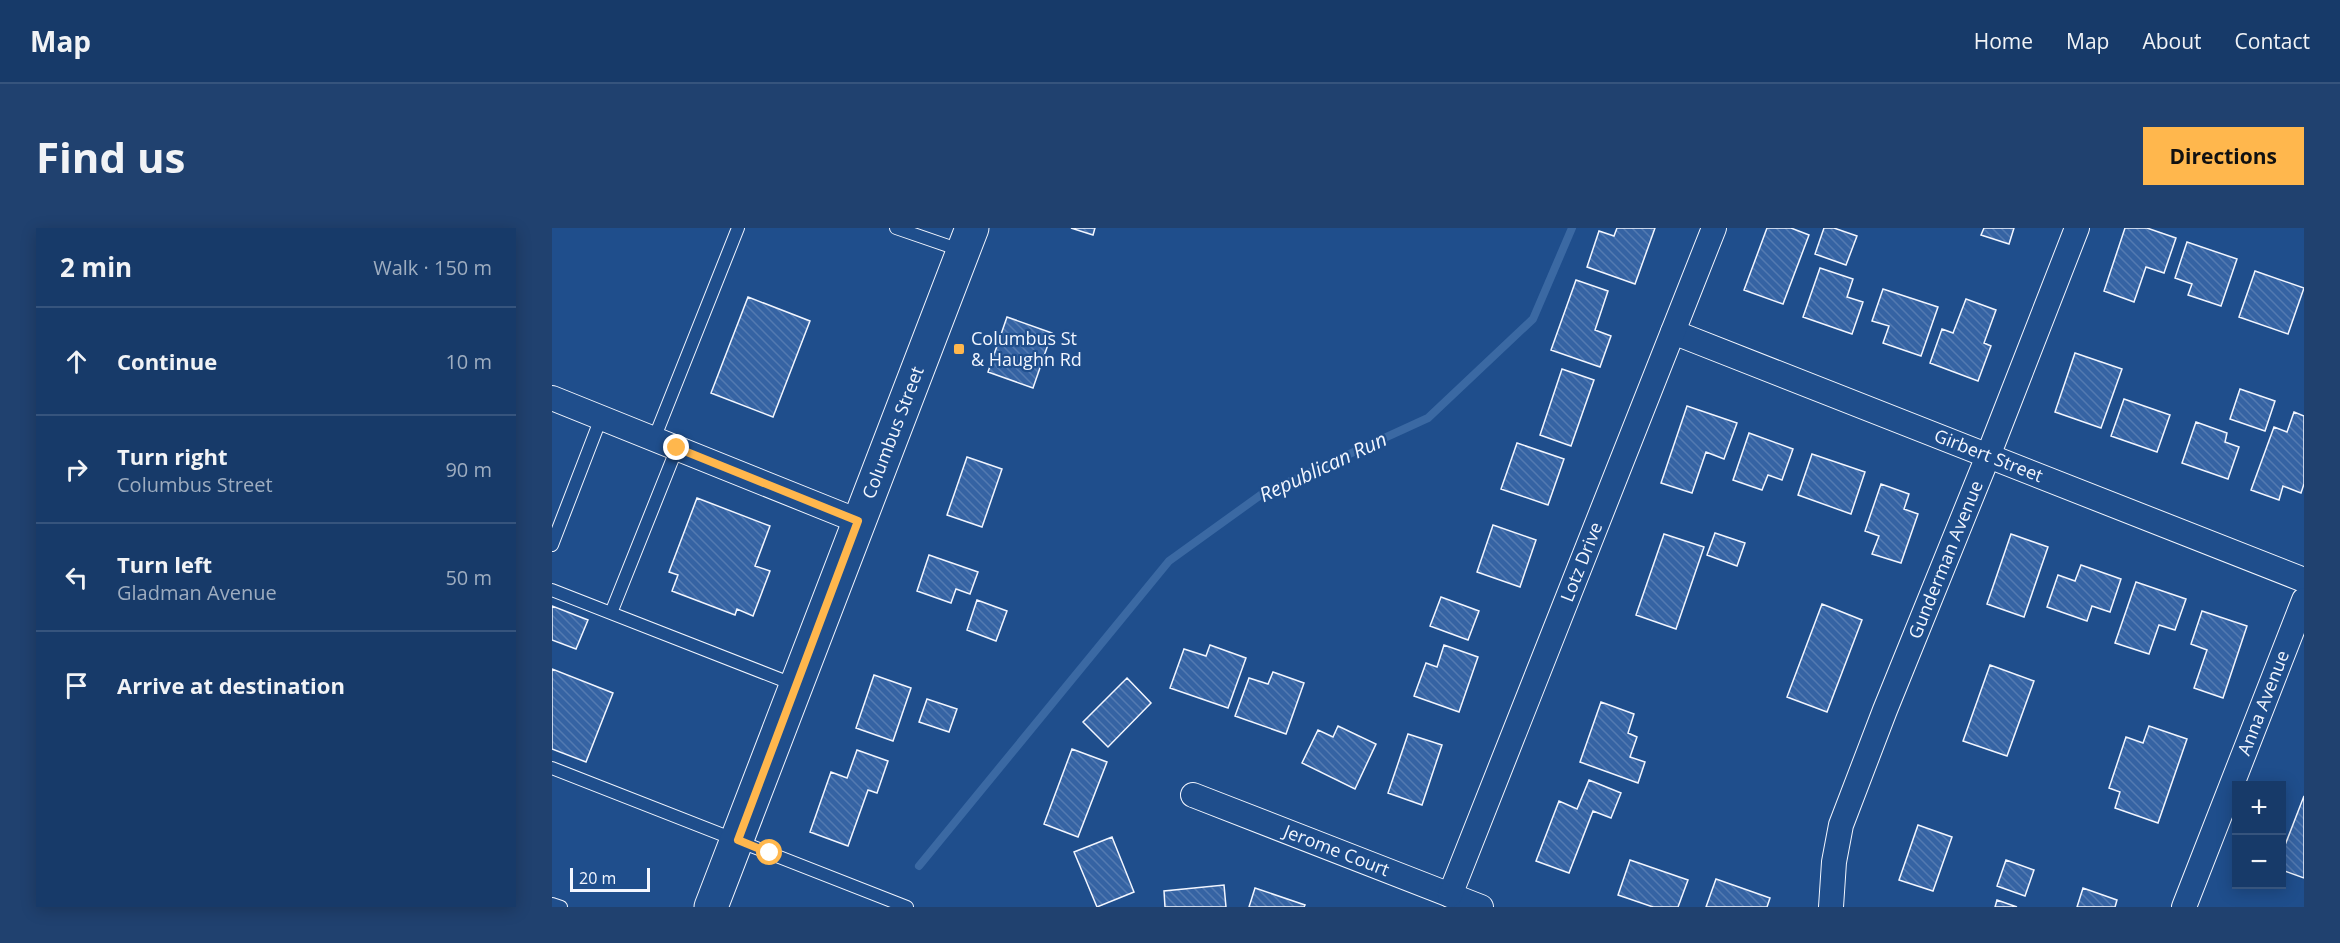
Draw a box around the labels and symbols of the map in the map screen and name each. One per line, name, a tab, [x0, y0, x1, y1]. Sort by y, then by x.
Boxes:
place label: Columbus St & Haughn Rd	[971, 326, 1082, 371]
marker: Columbus St & Haughn Rd	[952, 342, 966, 356]
street label: Columbus Street	[856, 363, 929, 502]
street label: Girbert Street	[1931, 423, 2047, 487]
water label: Republican Run	[1255, 425, 1391, 508]
route end	[663, 434, 689, 460]
street label: Gunderman Avenue	[1902, 477, 1988, 642]
street label: Lotz Drive	[1554, 518, 1607, 605]
street label: Anna Avenue	[2231, 647, 2294, 759]
street label: Jerome Court	[1279, 818, 1393, 881]
route start	[756, 839, 782, 865]
scale bar	[570, 865, 650, 892]

